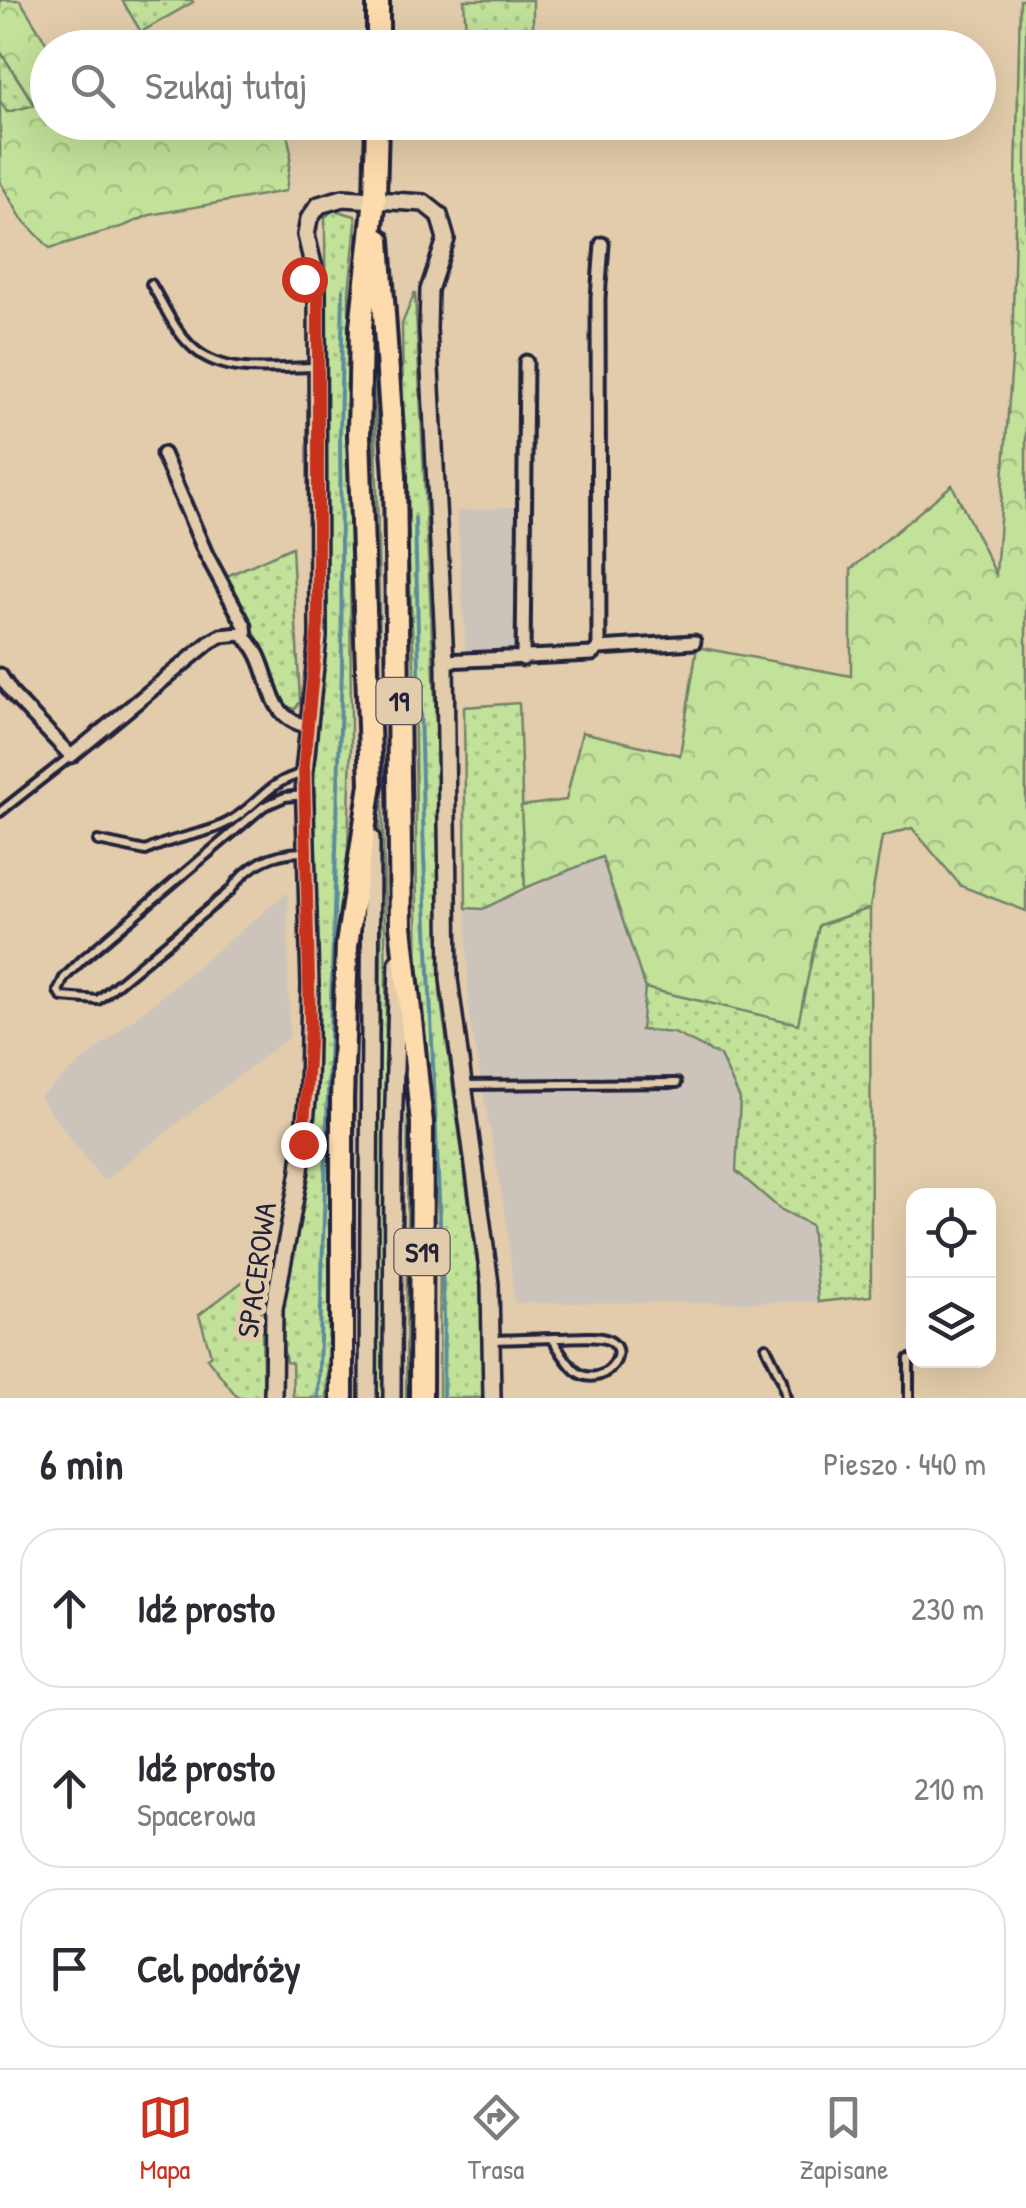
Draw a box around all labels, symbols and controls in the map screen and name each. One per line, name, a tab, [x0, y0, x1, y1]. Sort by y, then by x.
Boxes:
search box	[30, 30, 996, 140]
icon: search	[65, 58, 120, 113]
text: Szukaj tutaj	[145, 59, 307, 111]
route start	[282, 257, 328, 303]
road number: 19	[376, 678, 422, 724]
route end	[281, 1122, 327, 1168]
map controls	[906, 1188, 996, 1368]
button: locate	[906, 1188, 996, 1278]
street label: SPACEROWA	[227, 1199, 285, 1340]
road number: S19	[394, 1229, 450, 1275]
button: layers	[906, 1278, 996, 1368]
text: 6 min	[40, 1435, 123, 1492]
text: Pieszo · 440 m	[823, 1442, 986, 1485]
icon: ahead	[42, 1581, 97, 1636]
text: Idź prosto	[137, 1582, 275, 1634]
text: 230 m	[911, 1587, 984, 1630]
text: Idź prosto	[137, 1741, 275, 1793]
icon: ahead	[42, 1761, 97, 1816]
text: 210 m	[914, 1767, 984, 1810]
text: Spacerowa	[137, 1793, 256, 1836]
icon: arrive	[42, 1941, 97, 1996]
text: Cel podróży	[137, 1942, 300, 1994]
tab: Mapa	[138, 2090, 193, 2188]
tab: Trasa	[468, 2090, 524, 2188]
tab: Zapisane	[799, 2090, 888, 2188]

